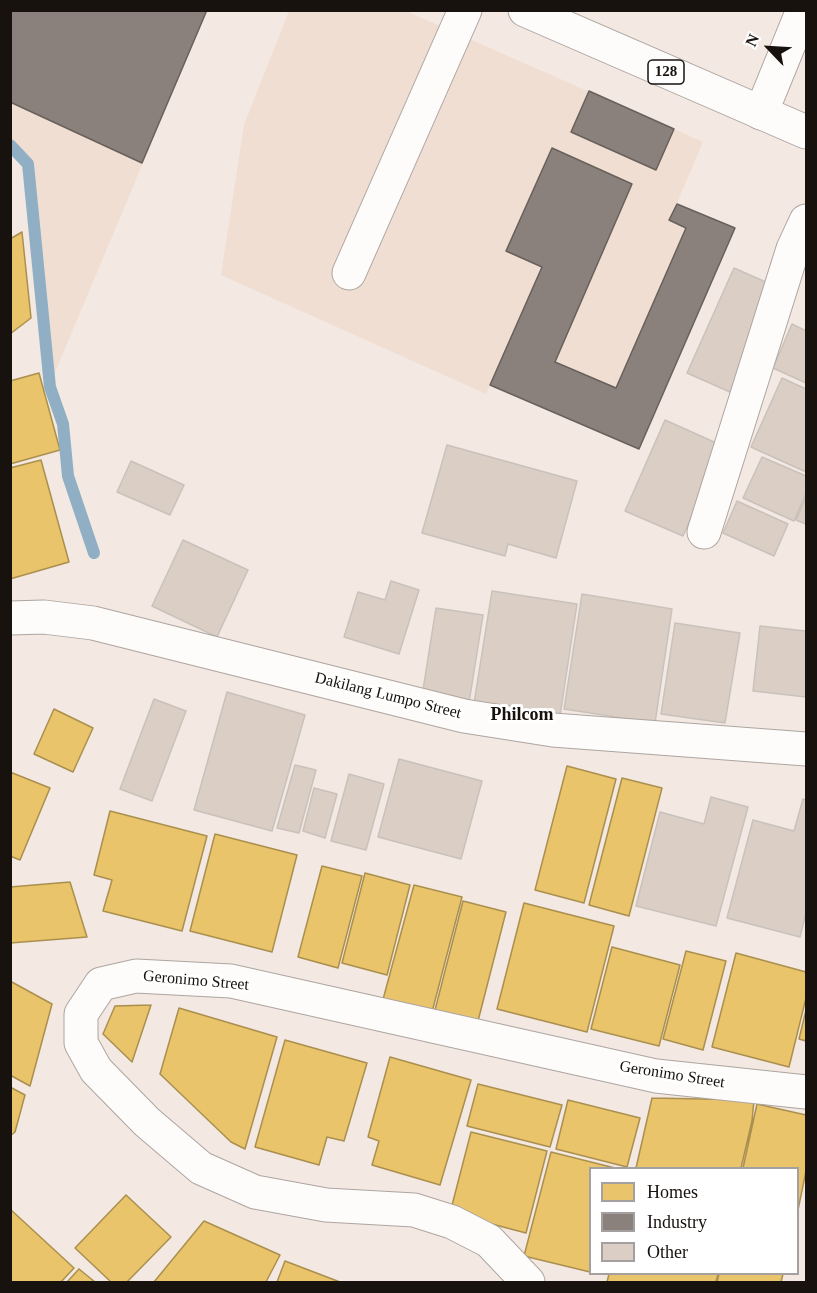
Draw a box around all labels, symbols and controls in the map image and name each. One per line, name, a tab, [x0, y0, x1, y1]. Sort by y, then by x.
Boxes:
north arrow	[739, 18, 799, 78]
text: N	[742, 31, 762, 49]
road number: 128	[648, 60, 684, 84]
street label: Dakilang Lumpo Street	[313, 669, 463, 723]
district label: Philcom	[491, 704, 553, 726]
street label: Geronimo Street	[142, 967, 250, 995]
street label: Geronimo Street	[618, 1057, 726, 1093]
legend	[589, 1167, 799, 1275]
text: Homes	[647, 1182, 698, 1202]
text: Industry	[647, 1212, 707, 1232]
text: Other	[647, 1242, 688, 1262]

